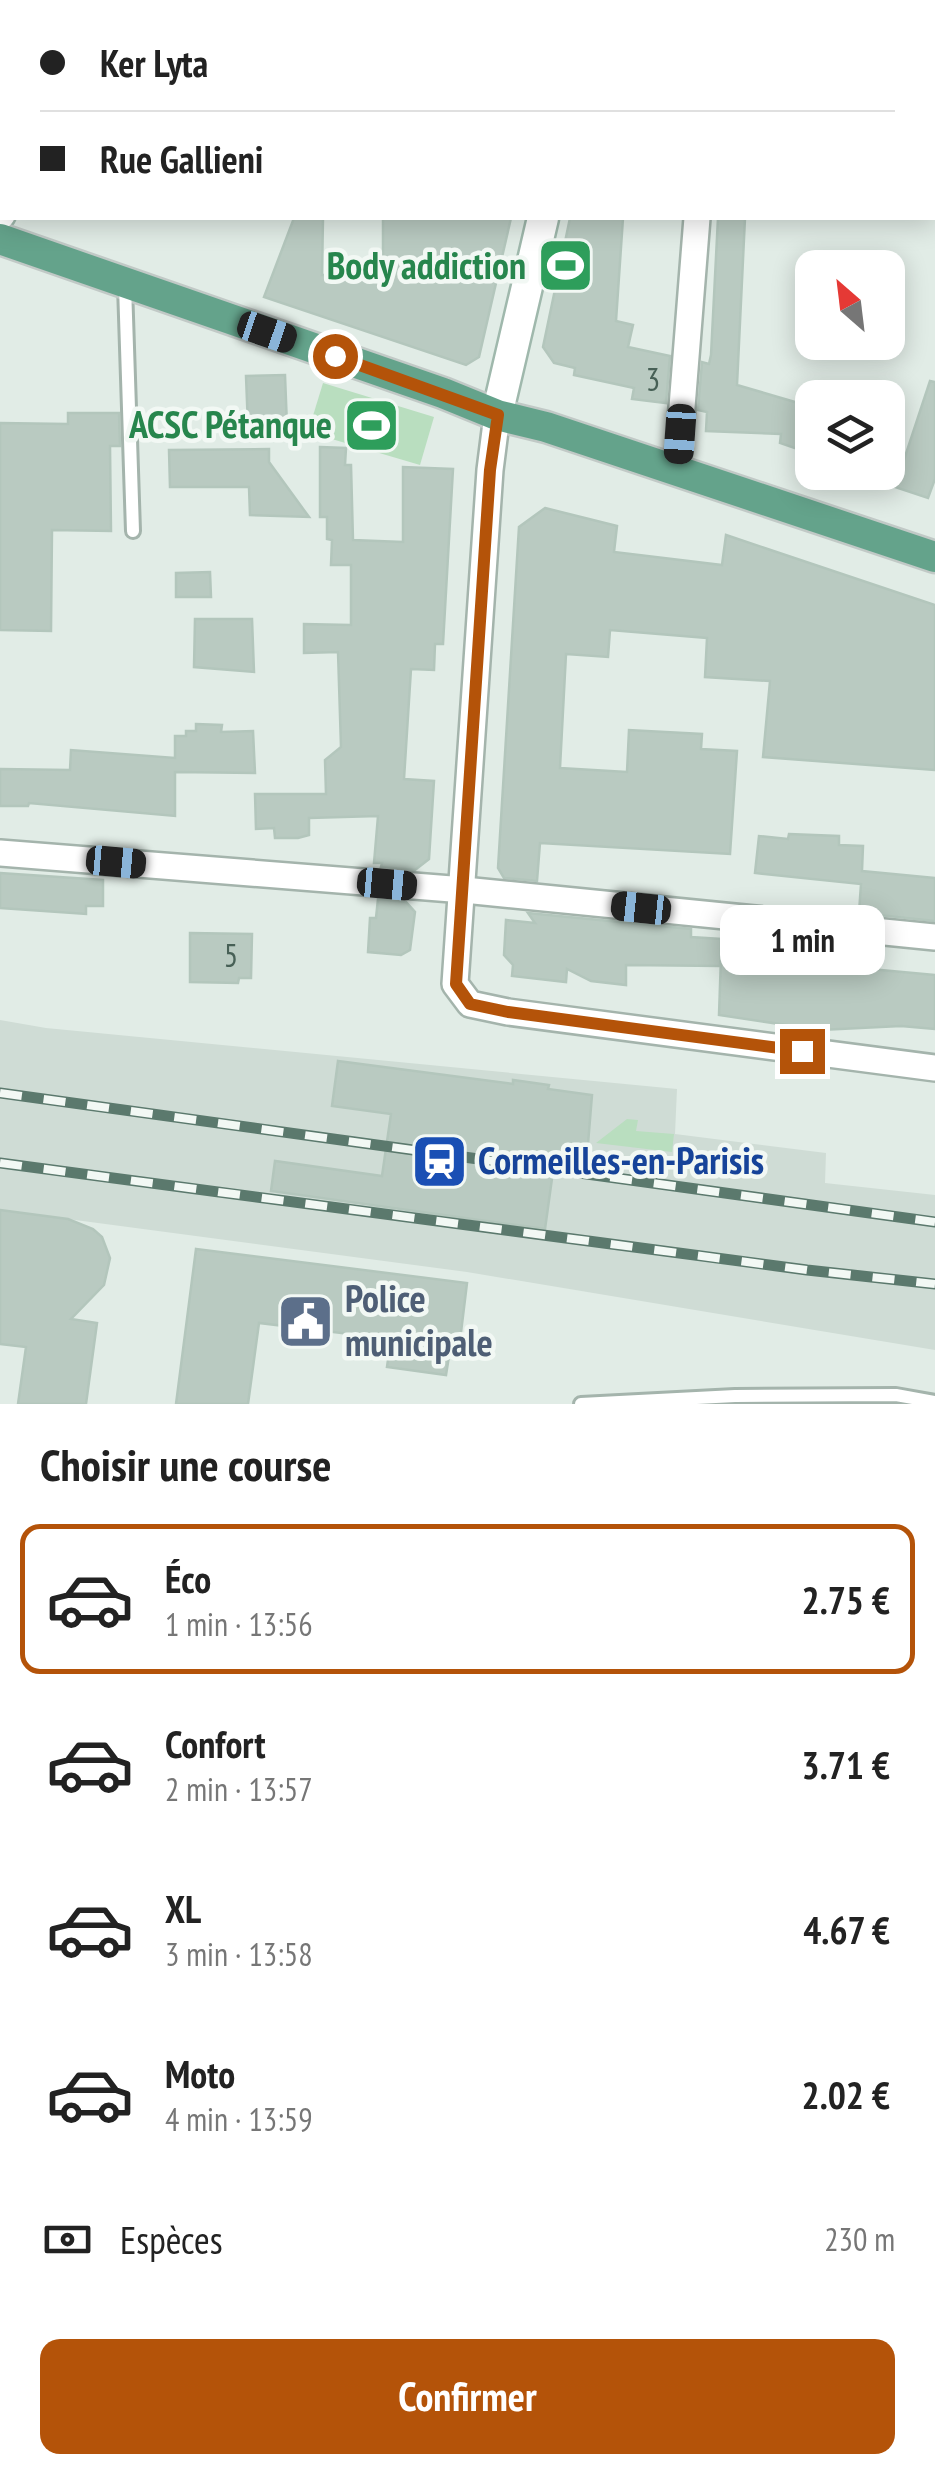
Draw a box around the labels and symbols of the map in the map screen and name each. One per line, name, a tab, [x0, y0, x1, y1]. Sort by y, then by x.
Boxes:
sports icon: Body addiction	[535, 236, 595, 296]
place label: Body addiction	[327, 240, 526, 289]
north arrow	[795, 250, 905, 360]
car	[234, 308, 300, 356]
route start	[313, 334, 358, 379]
house number: 3	[646, 358, 660, 400]
sports icon: ACSC Pétanque	[341, 395, 401, 455]
place label: ACSC Pétanque	[128, 399, 332, 448]
car	[663, 403, 697, 465]
car	[85, 844, 147, 880]
car	[356, 866, 418, 902]
car	[610, 890, 672, 926]
callout: 1 min	[720, 906, 884, 976]
house number: 5	[224, 934, 238, 976]
route end	[780, 1029, 825, 1074]
station icon: Cormeilles-en-Parisis	[409, 1131, 469, 1191]
place label: Cormeilles-en-Parisis	[478, 1135, 764, 1184]
place label: Police municipale	[345, 1273, 493, 1366]
public building icon: Police municipale	[276, 1291, 336, 1351]

